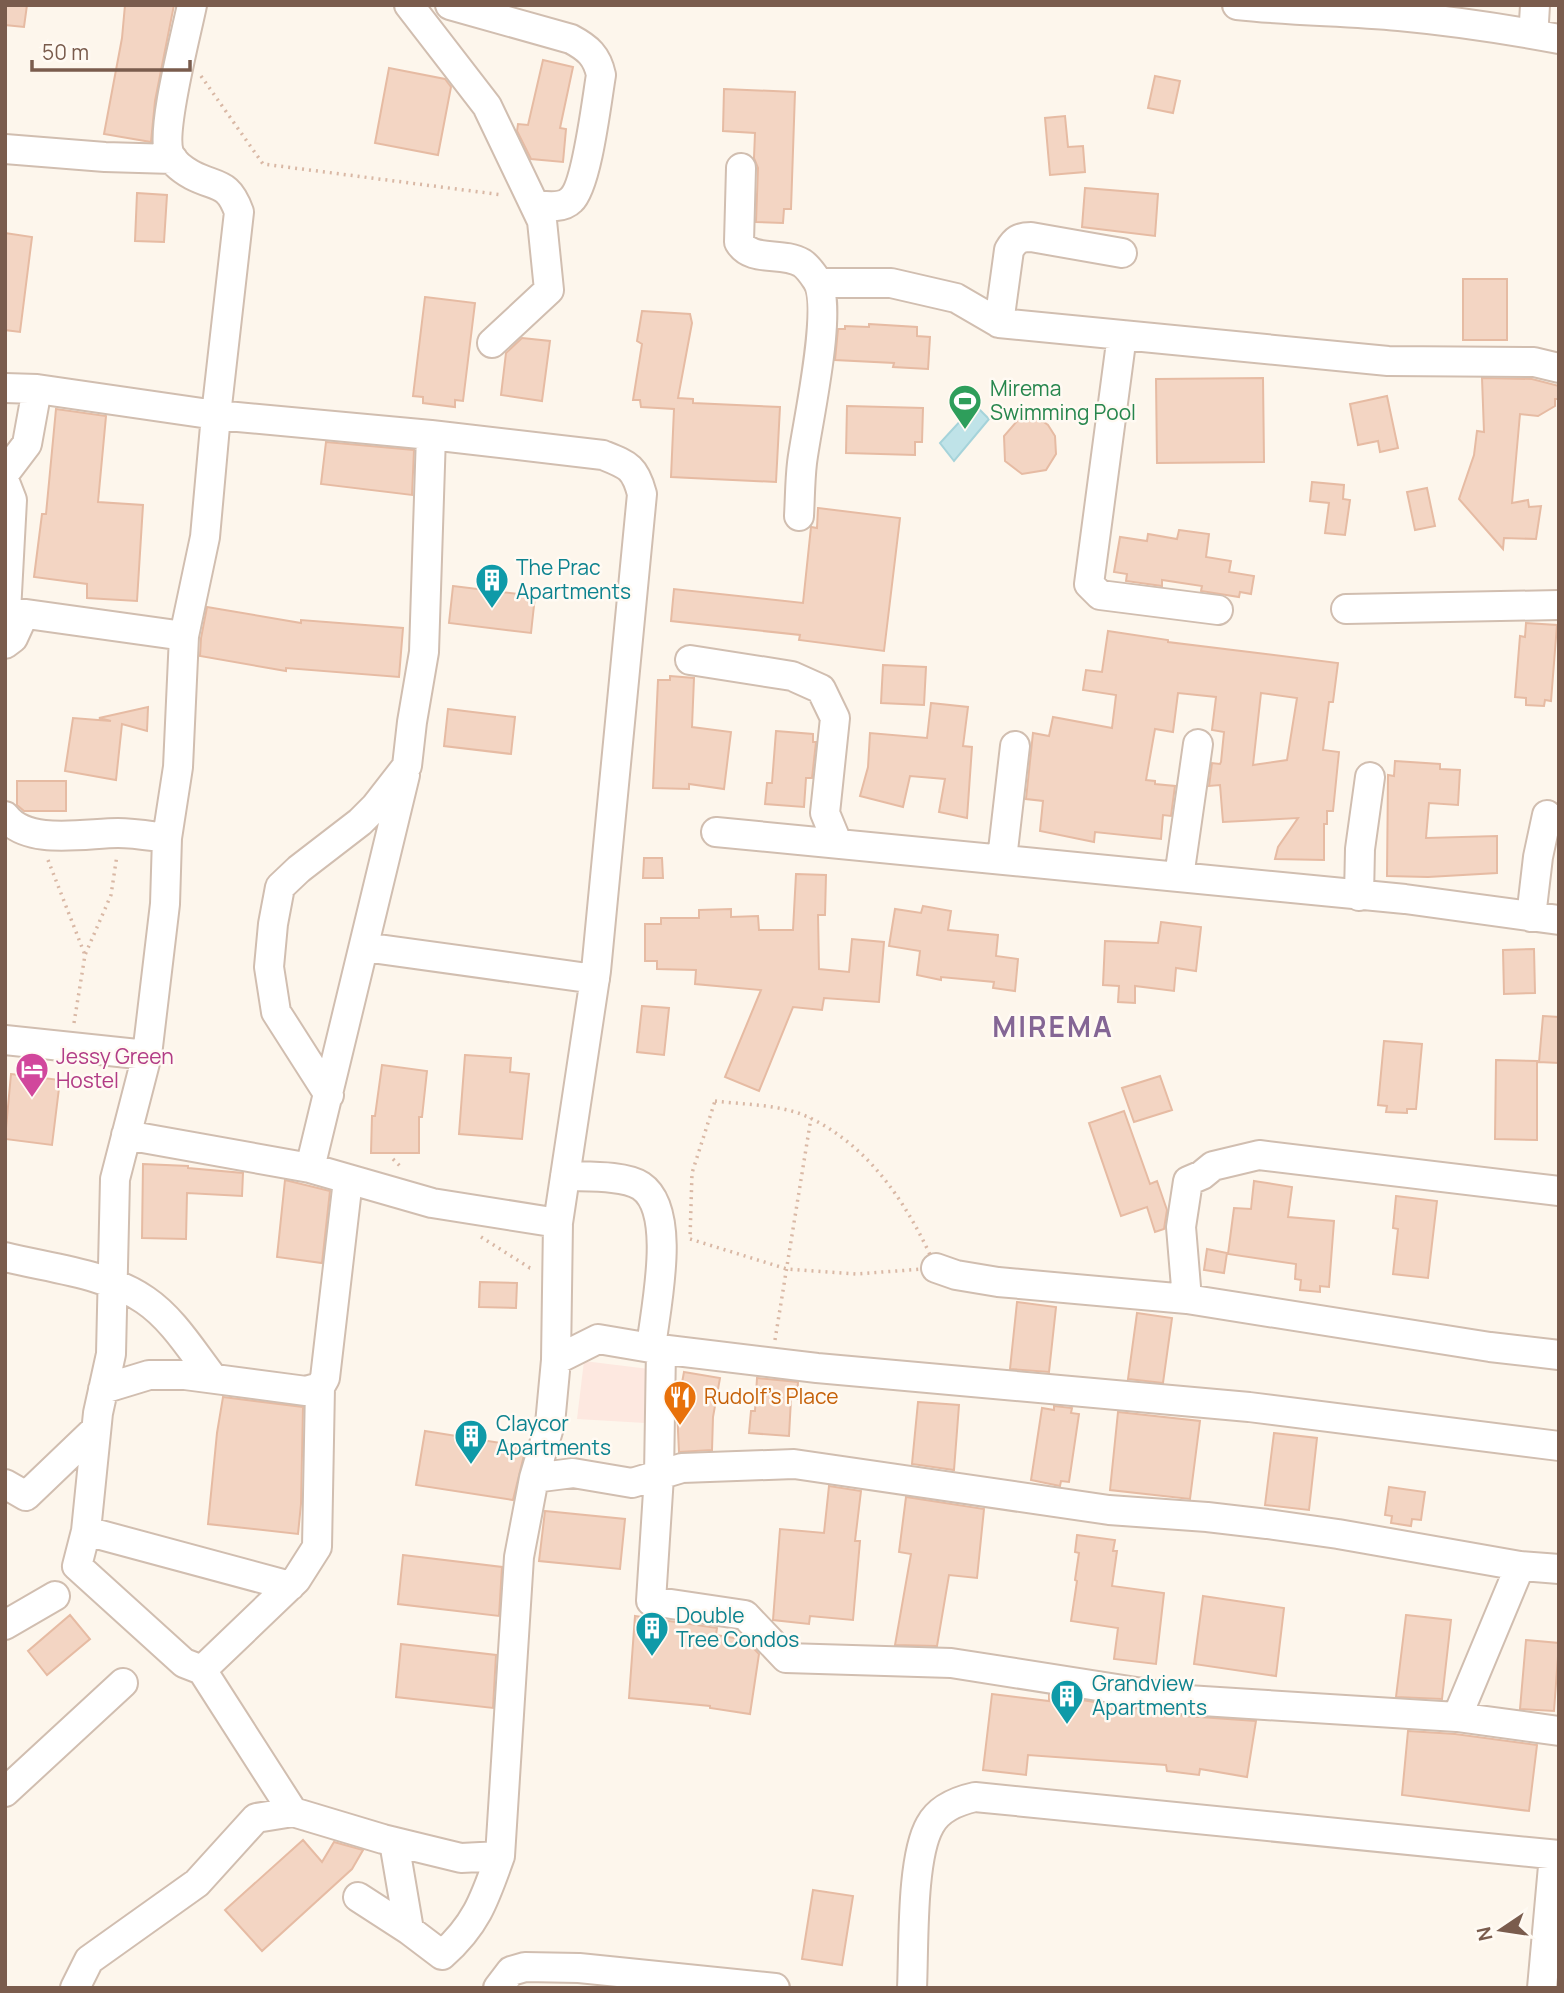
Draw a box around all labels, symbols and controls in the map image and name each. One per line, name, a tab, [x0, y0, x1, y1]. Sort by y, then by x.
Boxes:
scale bar	[32, 28, 189, 72]
text: 50 m	[42, 38, 89, 66]
place label: Mirema Swimming Pool	[990, 374, 1136, 426]
sports icon: Mirema Swimming Pool	[946, 382, 984, 431]
place label: The Prac Apartments	[516, 553, 631, 605]
building icon: The Prac Apartments	[473, 561, 511, 610]
district label: MIREMA	[992, 1007, 1114, 1045]
place label: Jessy Green Hostel	[56, 1042, 174, 1094]
hotel icon: Jessy Green Hostel	[13, 1050, 51, 1099]
restaurant icon: Rudolf's Place	[661, 1378, 699, 1427]
place label: Rudolf's Place	[704, 1382, 839, 1410]
place label: Claycor Apartments	[496, 1409, 611, 1461]
building icon: Claycor Apartments	[452, 1417, 490, 1466]
place label: Double Tree Condos	[676, 1601, 799, 1653]
building icon: Double Tree Condos	[633, 1609, 671, 1658]
place label: Grandview Apartments	[1092, 1669, 1207, 1721]
building icon: Grandview Apartments	[1048, 1677, 1086, 1726]
north arrow	[1466, 1895, 1536, 1965]
text: N	[1470, 1924, 1499, 1943]

